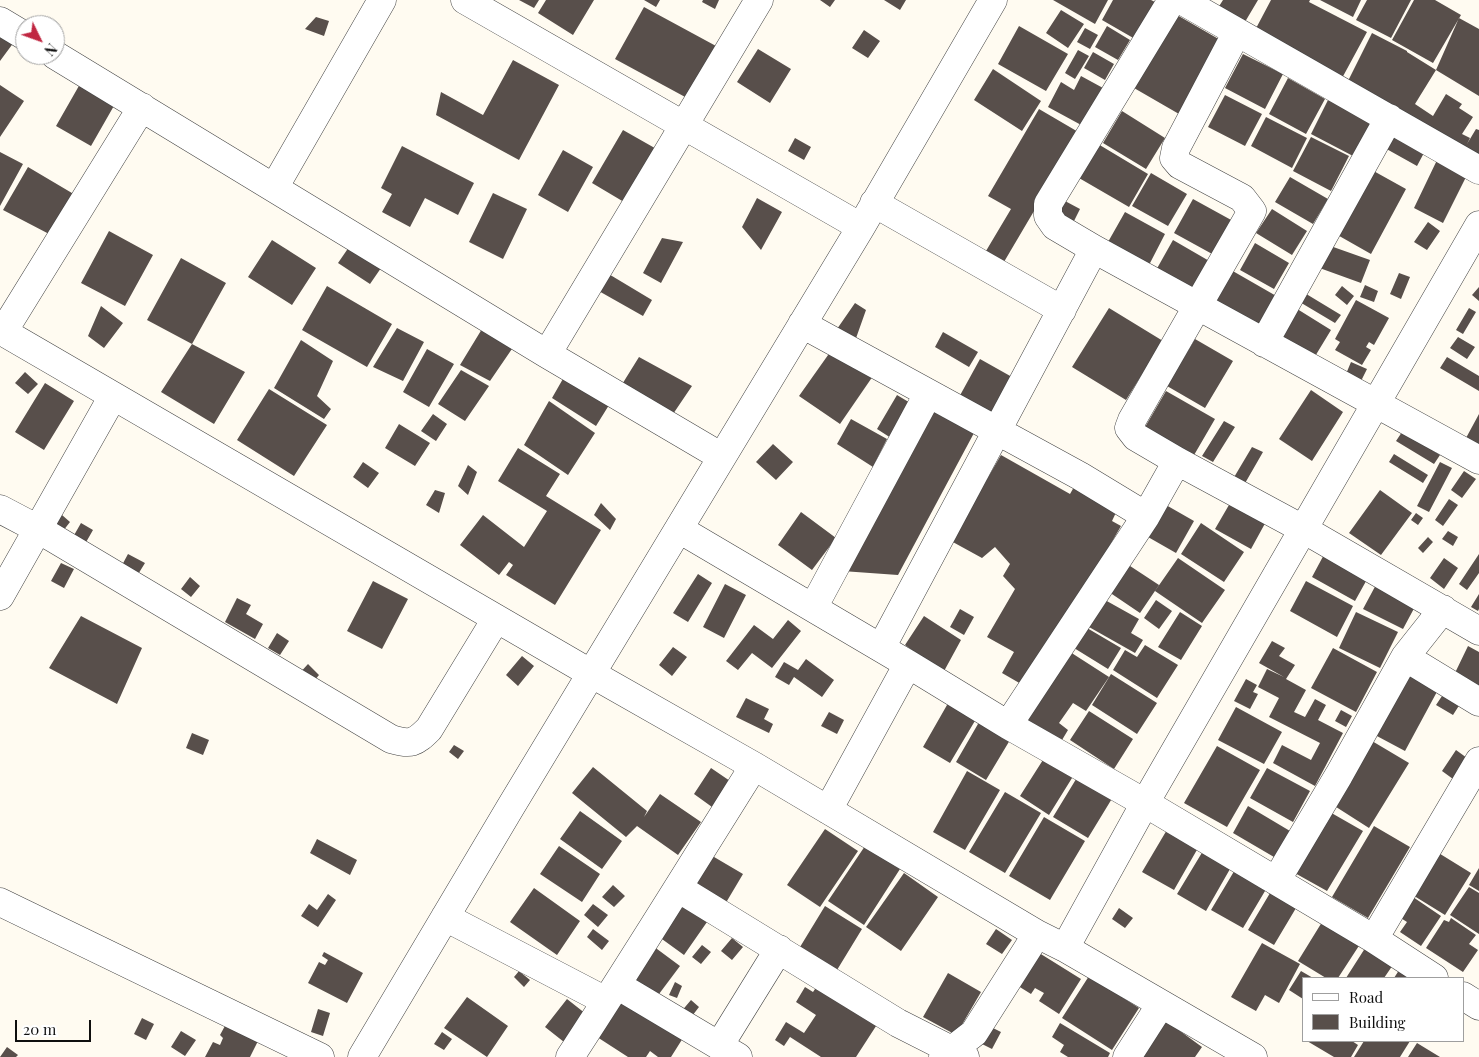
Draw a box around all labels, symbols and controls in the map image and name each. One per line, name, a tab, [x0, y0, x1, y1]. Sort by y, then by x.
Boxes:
north arrow	[15, 15, 65, 65]
text: N	[40, 40, 61, 60]
legend	[1302, 977, 1464, 1042]
text: Road	[1349, 987, 1383, 1007]
scale bar	[18, 1010, 94, 1042]
text: Building	[1349, 1012, 1405, 1032]
text: 20 m	[23, 1019, 56, 1039]

